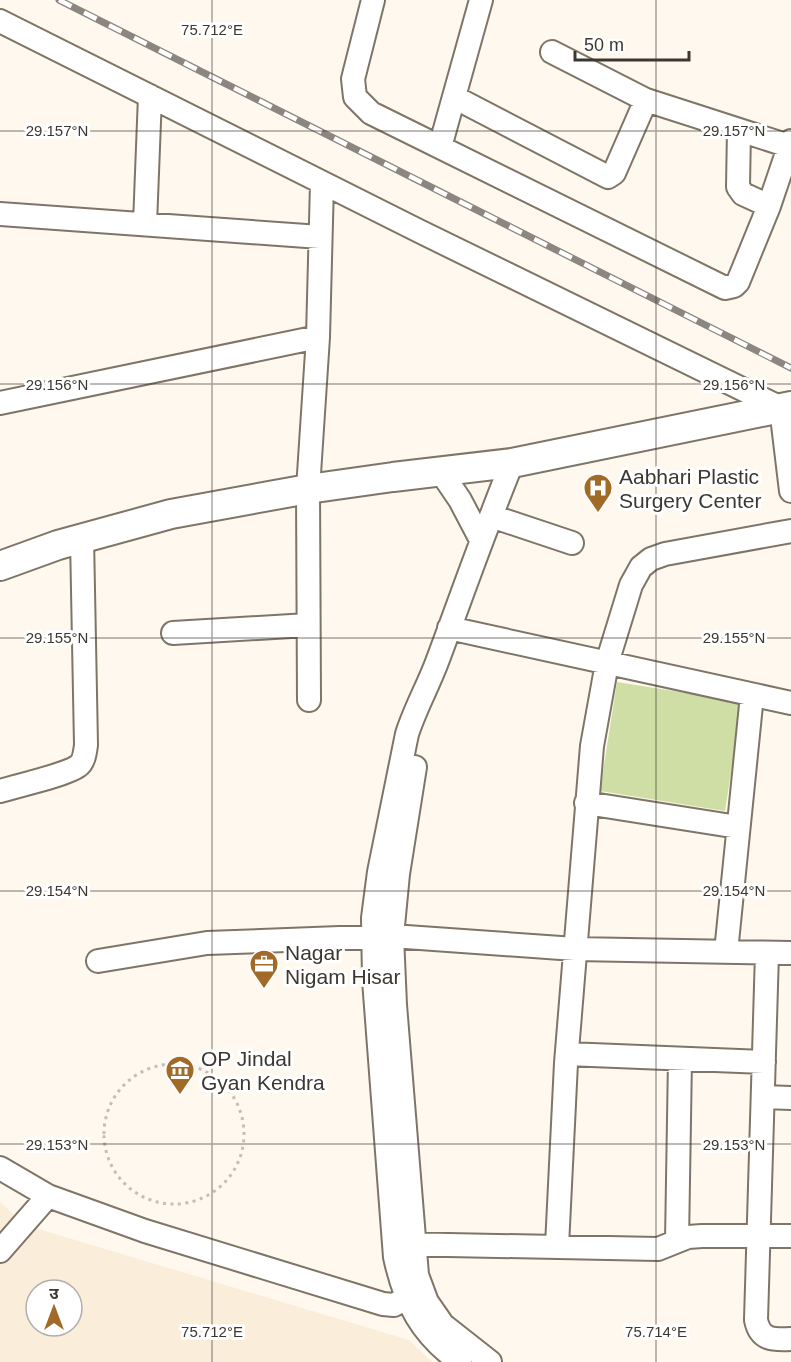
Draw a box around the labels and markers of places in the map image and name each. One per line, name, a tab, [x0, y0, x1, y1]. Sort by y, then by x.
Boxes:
place label: Aabhari Plastic Surgery Center	[619, 465, 761, 512]
hospital icon: Aabhari Plastic Surgery Center	[582, 472, 614, 514]
place label: Nagar Nigam Hisar	[285, 941, 401, 988]
office icon: Nagar Nigam Hisar	[248, 948, 280, 990]
place label: OP Jindal Gyan Kendra	[201, 1047, 325, 1094]
museum icon: OP Jindal Gyan Kendra	[164, 1054, 196, 1096]

